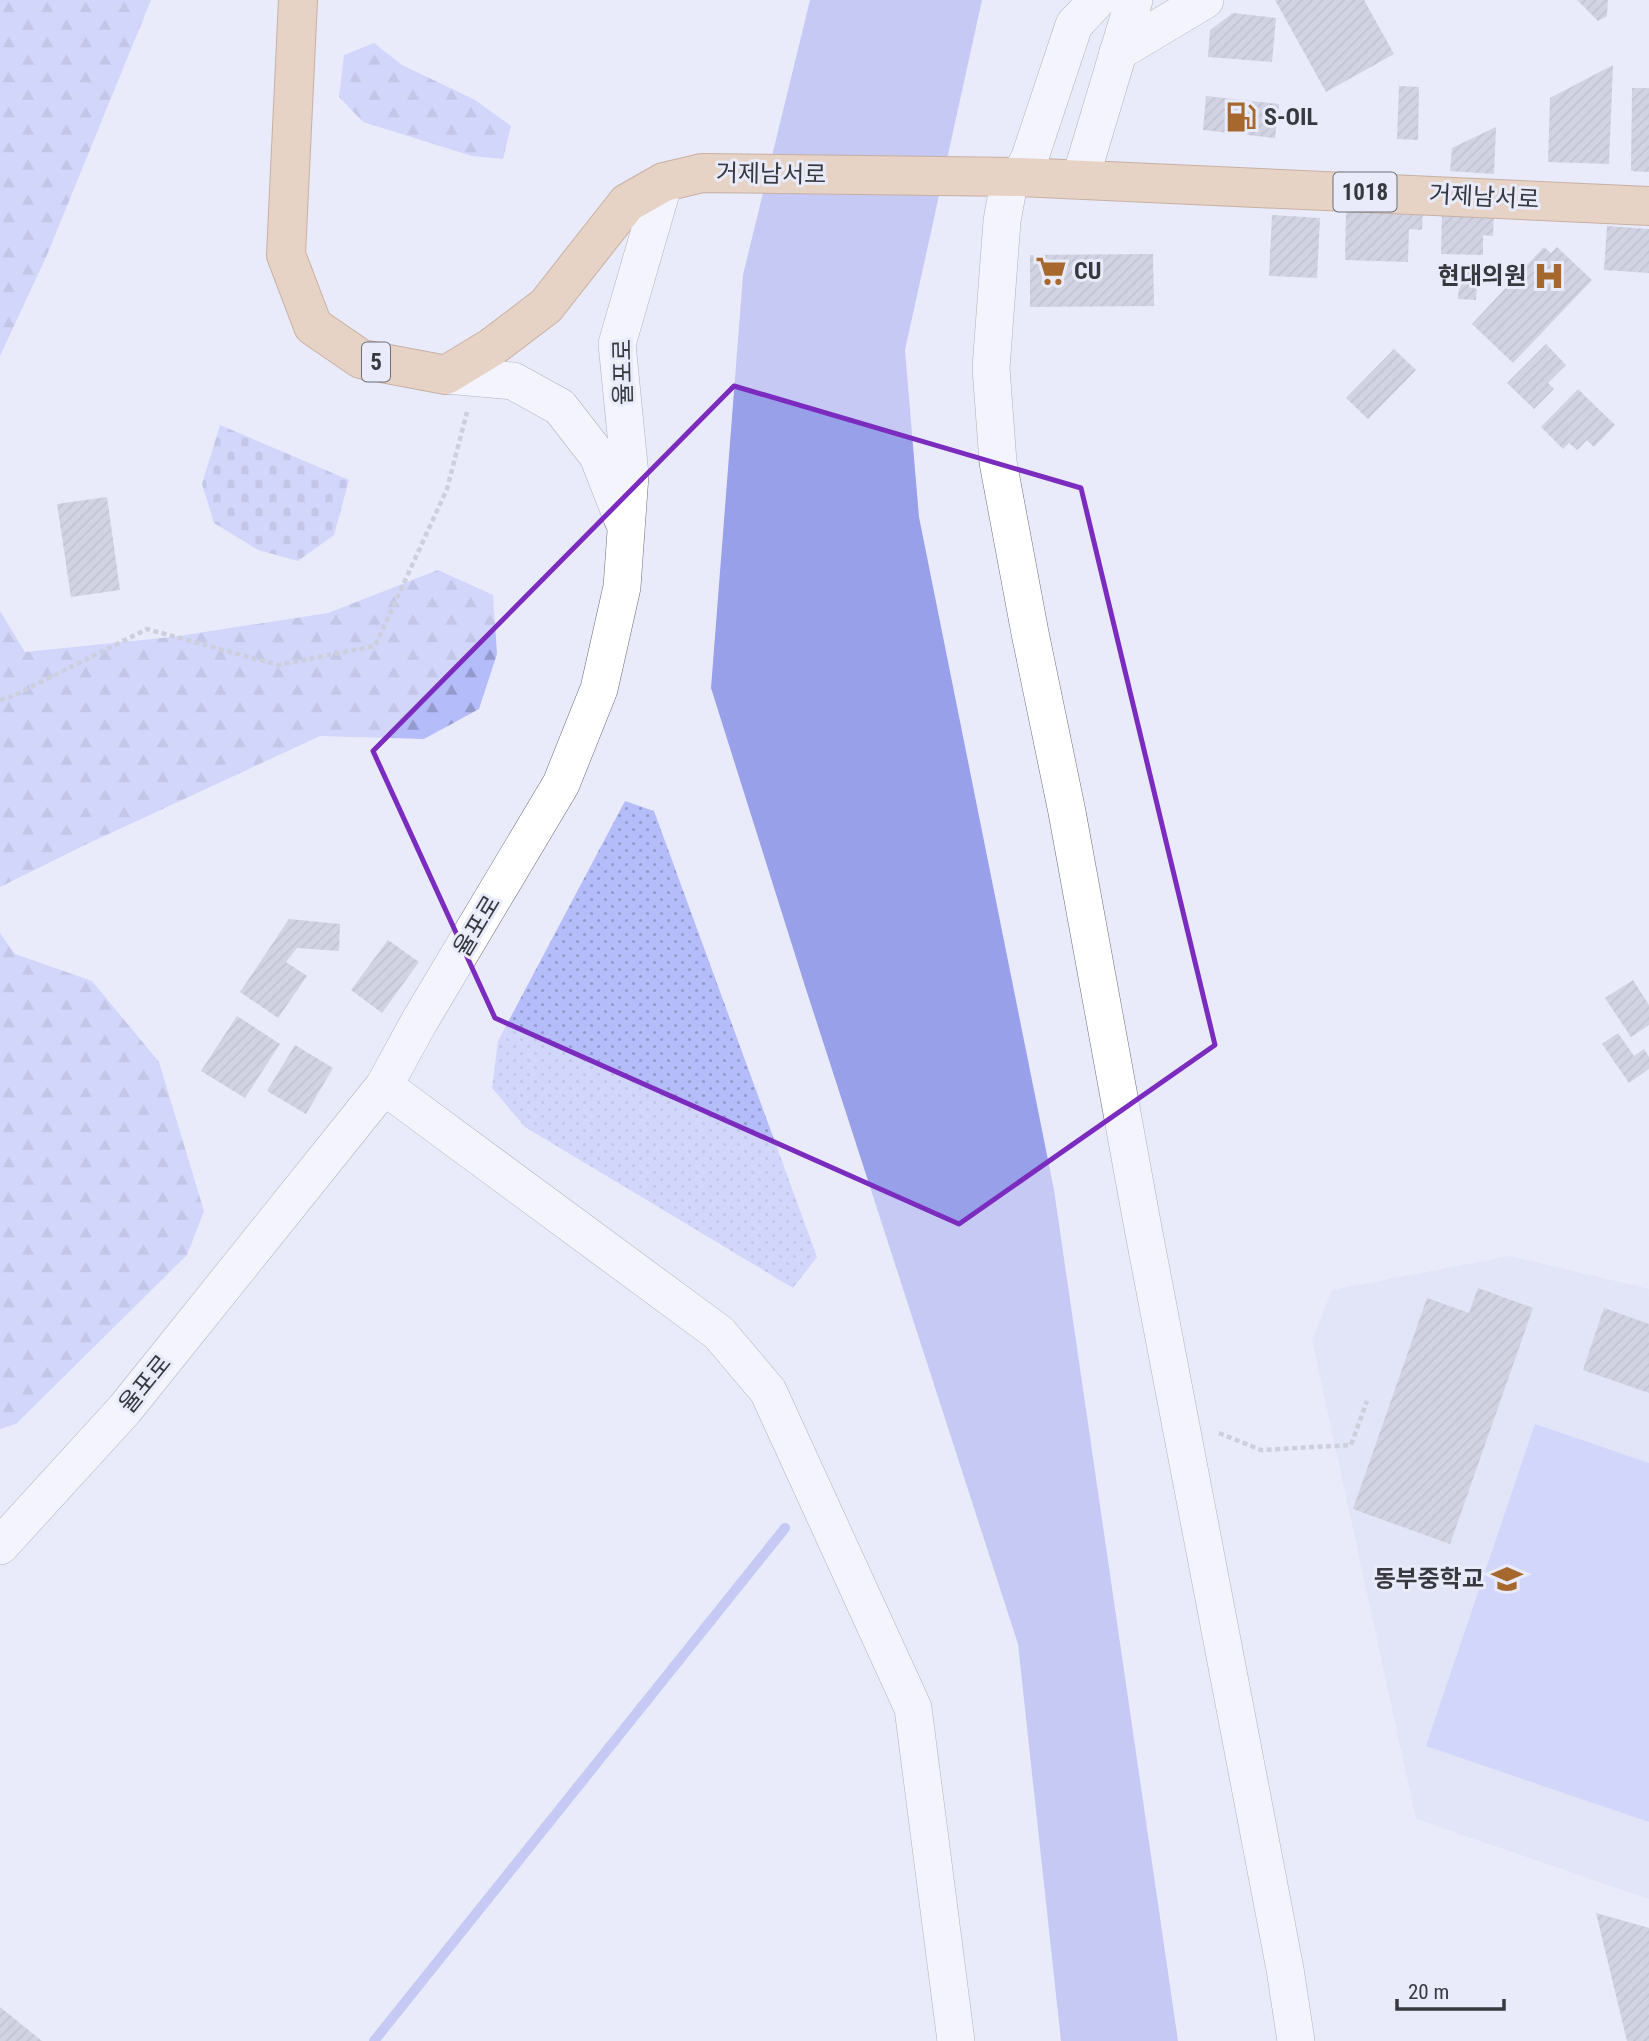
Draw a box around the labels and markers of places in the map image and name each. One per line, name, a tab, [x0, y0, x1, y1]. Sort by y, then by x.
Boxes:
fuel station icon: S-OIL	[1224, 100, 1258, 134]
place label: S-OIL	[1264, 103, 1318, 131]
supermarket icon: CU	[1034, 254, 1068, 288]
place label: CU	[1074, 257, 1101, 285]
hospital icon: 현대의원	[1532, 259, 1566, 293]
place label: 현대의원	[1438, 262, 1526, 290]
school or university icon: 동부중학교	[1490, 1562, 1524, 1596]
place label: 동부중학교	[1374, 1565, 1484, 1593]

